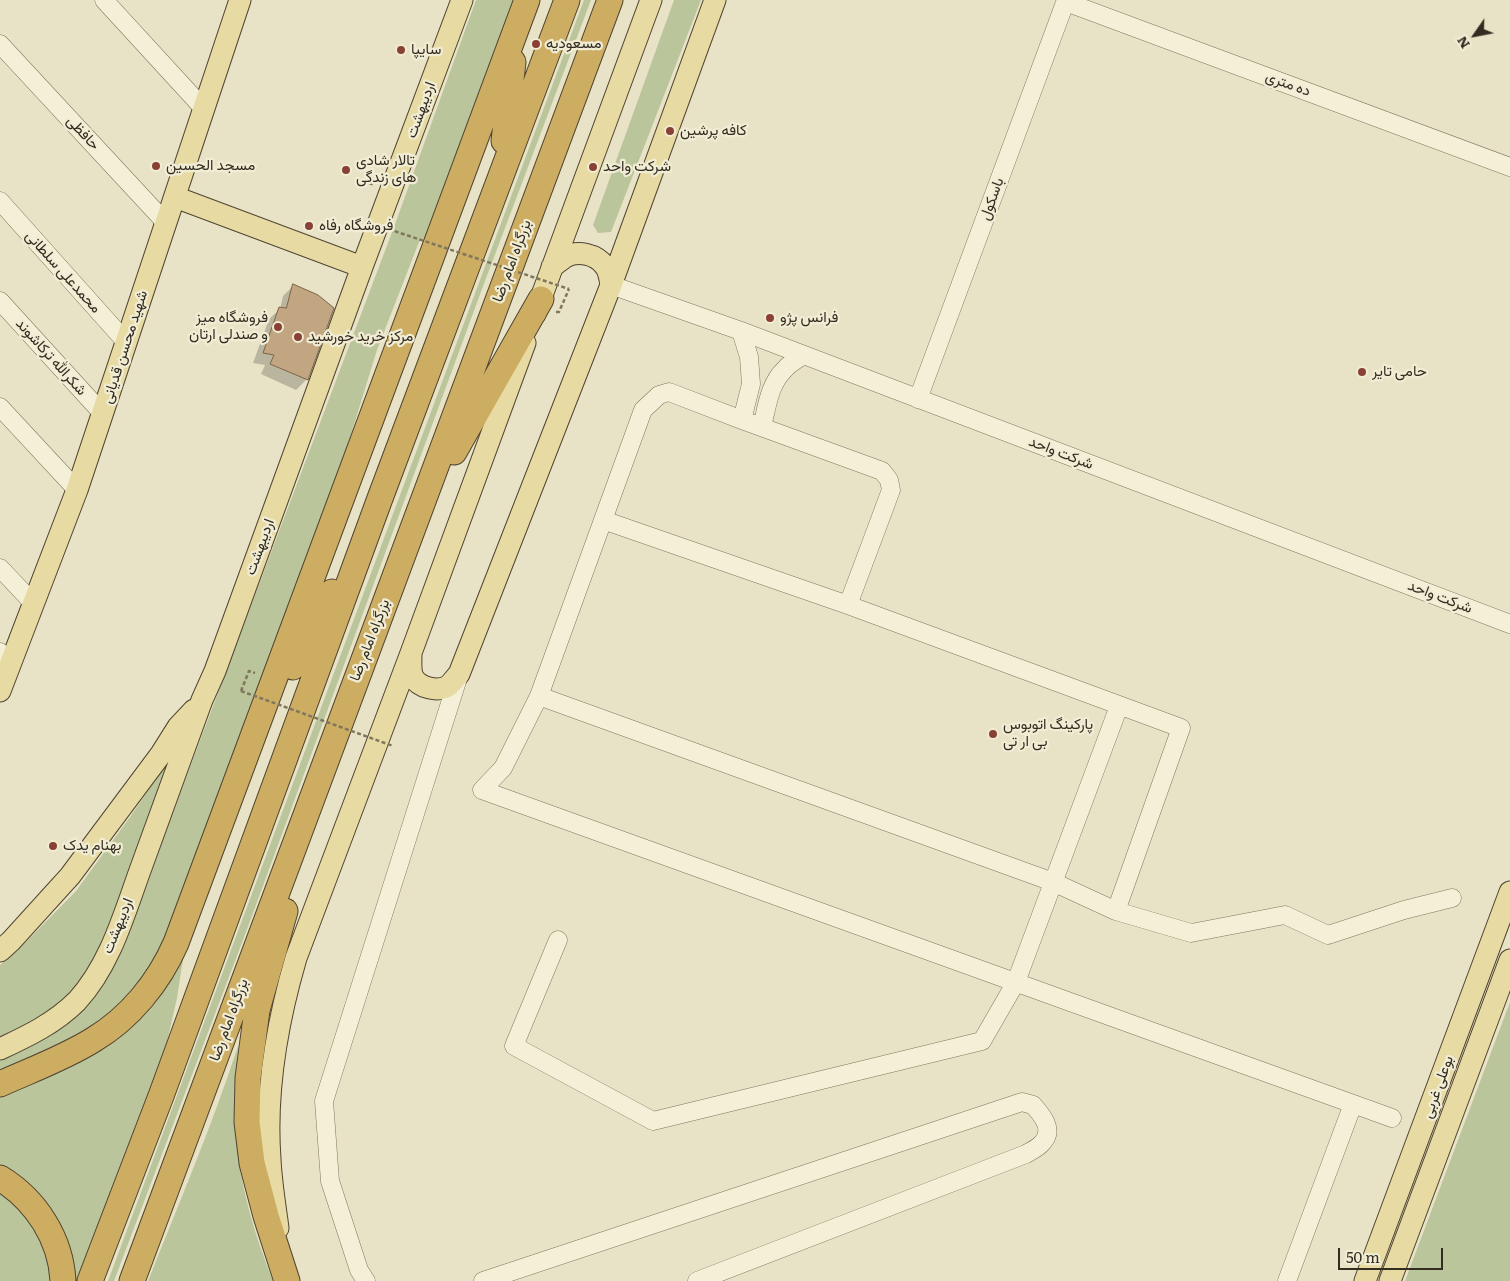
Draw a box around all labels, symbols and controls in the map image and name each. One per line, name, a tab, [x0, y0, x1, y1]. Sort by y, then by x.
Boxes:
north arrow	[1450, 10, 1500, 60]
text: N	[1451, 33, 1474, 54]
place label: مسعودیه	[546, 35, 602, 53]
marker: مسعودیه	[530, 38, 542, 50]
place label: سایپا	[411, 41, 441, 59]
marker: سایپا	[395, 44, 407, 56]
street label: ده متری	[1263, 68, 1313, 100]
street label: اردیبهشت	[403, 79, 439, 141]
street label: حافظی	[63, 112, 103, 154]
place label: کافه پرشین	[680, 122, 747, 140]
marker: کافه پرشین	[664, 125, 676, 137]
place label: تالار شادی های زندگی	[356, 152, 417, 187]
place label: مسجد الحسین	[166, 157, 255, 175]
place label: شرکت واحد	[603, 158, 671, 176]
marker: مسجد الحسین	[150, 160, 162, 172]
marker: شرکت واحد	[587, 161, 599, 173]
marker: تالار شادی های زندگی	[340, 164, 352, 176]
street label: باسکول	[976, 175, 1008, 223]
place label: فروشگاه رفاه	[319, 217, 393, 235]
street label: بزرگراه امام رضا	[489, 217, 535, 305]
marker: فروشگاه رفاه	[303, 220, 315, 232]
street label: محمدعلی سلطانی	[21, 227, 105, 317]
street label: شهید محسن قدیانی	[98, 288, 152, 406]
place label: فروشگاه میز و صندلی ارتان	[189, 309, 268, 344]
place label: فرانس پژو	[780, 309, 838, 327]
marker: فرانس پژو	[764, 312, 776, 324]
street label: شکرالله ترکاشوند	[12, 315, 90, 399]
marker: فروشگاه میز و صندلی ارتان	[272, 321, 284, 333]
place label: مرکز خرید خورشید	[308, 328, 413, 346]
marker: مرکز خرید خورشید	[292, 331, 304, 343]
place label: حامی تایر	[1372, 363, 1427, 381]
marker: حامی تایر	[1356, 366, 1368, 378]
street label: شرکت واحد	[1026, 432, 1096, 474]
street label: اردیبهشت	[242, 516, 278, 578]
street label: شرکت واحد	[1405, 576, 1475, 618]
street label: بزرگراه امام رضا	[346, 596, 394, 684]
place label: پارکینگ اتوبوس بی ار تی	[1003, 716, 1093, 751]
marker: پارکینگ اتوبوس بی ار تی	[987, 728, 999, 740]
place label: بهنام یدک	[63, 837, 121, 855]
marker: بهنام یدک	[47, 840, 59, 852]
street label: اردیبهشت	[99, 895, 137, 957]
street label: بزرگراه امام رضا	[206, 976, 252, 1064]
street label: بوعلی غربی	[1418, 1053, 1458, 1121]
scale bar	[1340, 1238, 1445, 1270]
text: 50 m	[1346, 1245, 1380, 1268]

